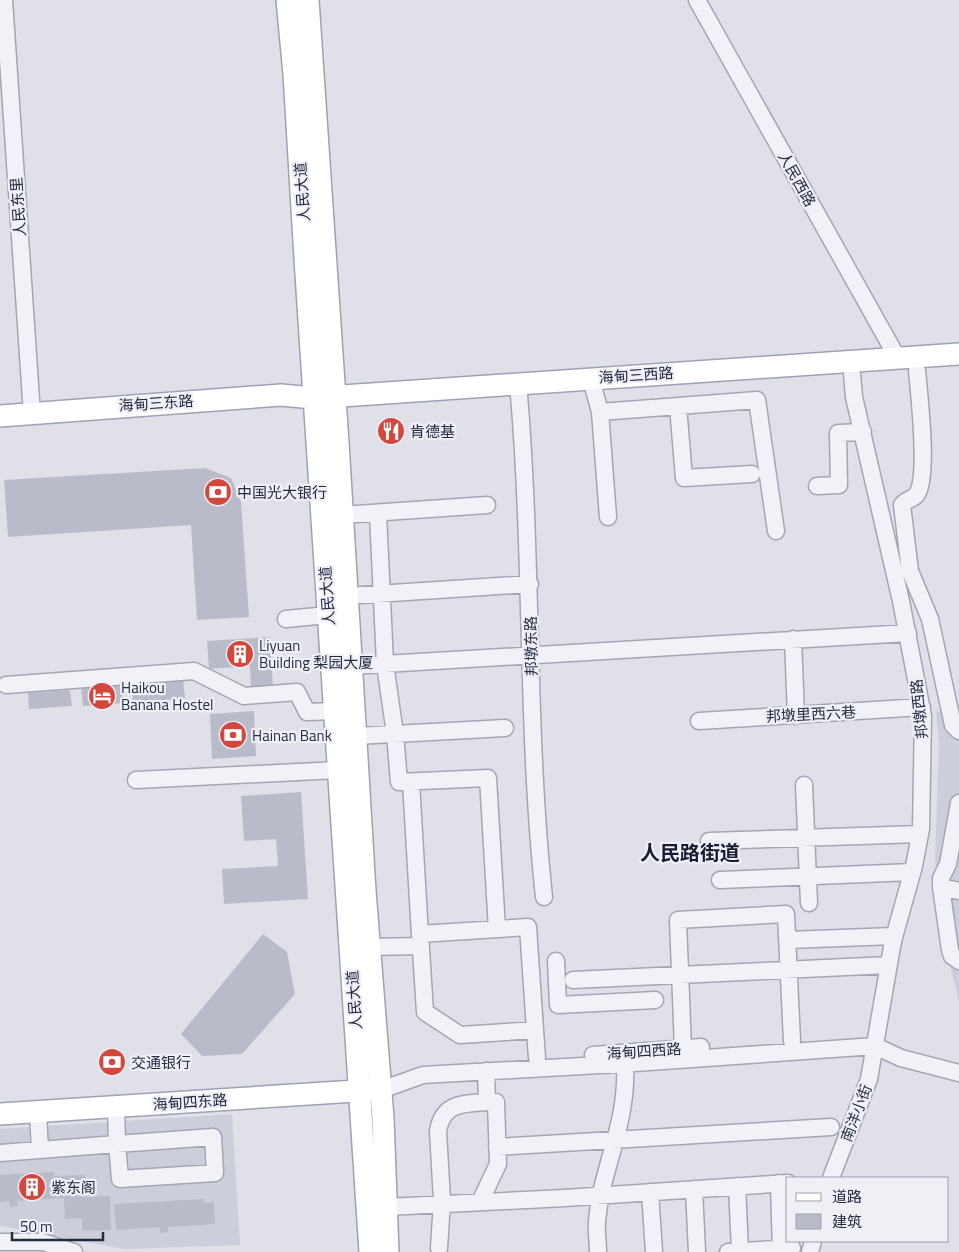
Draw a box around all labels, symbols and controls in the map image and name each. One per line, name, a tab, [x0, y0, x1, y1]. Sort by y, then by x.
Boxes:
street label: 人民西路	[772, 147, 822, 211]
street label: 人民大道	[288, 161, 316, 223]
street label: 人民东里	[4, 176, 32, 238]
street label: 海甸三西路	[598, 361, 674, 389]
street label: 海甸三东路	[118, 389, 194, 417]
restaurant icon: 肯德基	[376, 416, 406, 446]
place label: 肯德基	[410, 420, 455, 443]
bank icon: 中国光大银行	[203, 477, 233, 507]
place label: 中国光大银行	[237, 481, 327, 504]
street label: 人民大道	[313, 565, 341, 627]
street label: 邦墩东路	[519, 616, 543, 676]
place label: Liyuan Building 梨园大厦	[259, 634, 373, 674]
building icon: Liyuan Building 梨园大厦	[225, 639, 255, 669]
place label: Haikou Banana Hostel	[121, 676, 213, 716]
street label: 邦墩西路	[904, 678, 934, 740]
hotel icon: Haikou Banana Hostel	[87, 681, 117, 711]
street label: 邦墩里西六巷	[765, 700, 857, 728]
bank icon: Hainan Bank	[218, 720, 248, 750]
place label: Hainan Bank	[252, 724, 332, 747]
district label: 人民路街道	[640, 837, 740, 868]
street label: 人民大道	[340, 969, 368, 1031]
street label: 海甸四西路	[606, 1037, 682, 1065]
bank icon: 交通银行	[97, 1047, 127, 1077]
place label: 交通银行	[131, 1051, 191, 1074]
street label: 南洋小街	[835, 1081, 877, 1145]
street label: 海甸四东路	[152, 1088, 228, 1116]
building icon: 紫东阁	[17, 1172, 47, 1202]
place label: 紫东阁	[51, 1176, 96, 1199]
legend	[786, 1177, 949, 1242]
text: 道路	[832, 1185, 862, 1208]
scale bar	[12, 1210, 104, 1242]
text: 建筑	[832, 1210, 862, 1233]
text: 50 m	[20, 1215, 53, 1238]

